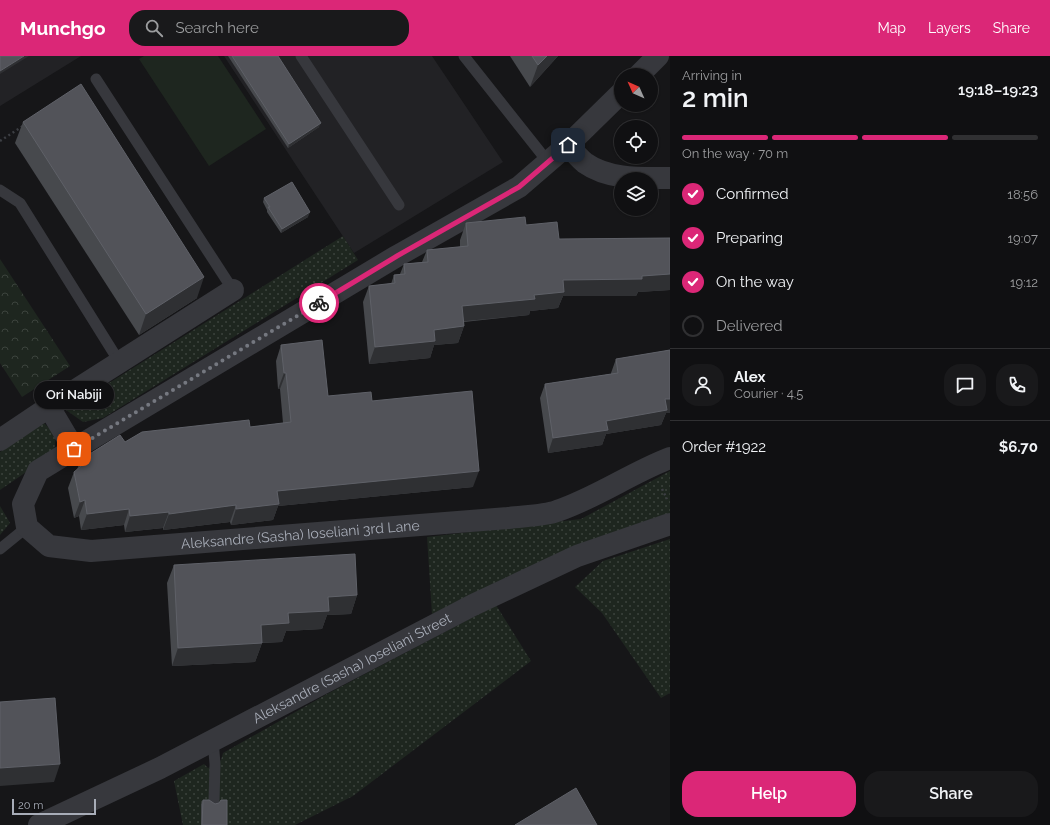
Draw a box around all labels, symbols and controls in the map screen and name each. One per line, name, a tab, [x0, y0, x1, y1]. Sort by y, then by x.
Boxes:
search box	[129, 10, 409, 46]
text: Munchgo	[20, 17, 105, 39]
icon: search	[143, 17, 165, 39]
text: Search here	[175, 19, 259, 37]
text: Map	[878, 20, 906, 36]
text: Layers	[928, 20, 971, 36]
text: Share	[993, 20, 1030, 36]
north arrow	[614, 68, 658, 112]
map controls	[614, 68, 658, 216]
text: Arriving in	[682, 68, 742, 83]
text: 19:18–19:23	[958, 81, 1038, 99]
text: 2 min	[682, 83, 749, 113]
button: locate	[614, 120, 658, 164]
pin	[551, 128, 585, 162]
icon: home	[557, 134, 579, 156]
text: On the way · 70 m	[682, 146, 788, 161]
button: layers	[614, 172, 658, 216]
icon: check	[682, 183, 704, 205]
text: Confirmed	[716, 185, 789, 203]
text: 18:56	[1007, 187, 1038, 202]
icon: check	[682, 227, 704, 249]
text: Preparing	[716, 229, 783, 247]
text: 19:07	[1008, 231, 1038, 246]
icon: check	[682, 271, 704, 293]
text: On the way	[716, 273, 794, 291]
text: 19:12	[1010, 275, 1038, 290]
courier	[299, 283, 339, 323]
icon: bike	[308, 292, 330, 314]
text: Delivered	[716, 317, 783, 335]
button: person	[682, 364, 724, 406]
button: chat	[944, 364, 986, 406]
button: phone	[996, 364, 1038, 406]
text: Alex	[734, 368, 765, 386]
callout: Ori Nabiji	[34, 381, 114, 409]
text: Courier · 4.5	[734, 386, 803, 401]
text: Ori Nabiji	[46, 387, 102, 402]
pin	[57, 432, 91, 466]
icon: bag	[63, 438, 85, 460]
text: Order #1922	[682, 438, 766, 456]
text: $6.70	[999, 438, 1038, 456]
street label: Aleksandre (Sasha) Ioseliani 3rd Lane	[180, 517, 420, 552]
street label: Aleksandre (Sasha) Ioseliani Street	[250, 610, 454, 726]
button: Help	[682, 771, 856, 817]
button: Share	[864, 771, 1038, 817]
scale bar	[12, 797, 96, 816]
text: 20 m	[18, 799, 43, 812]

